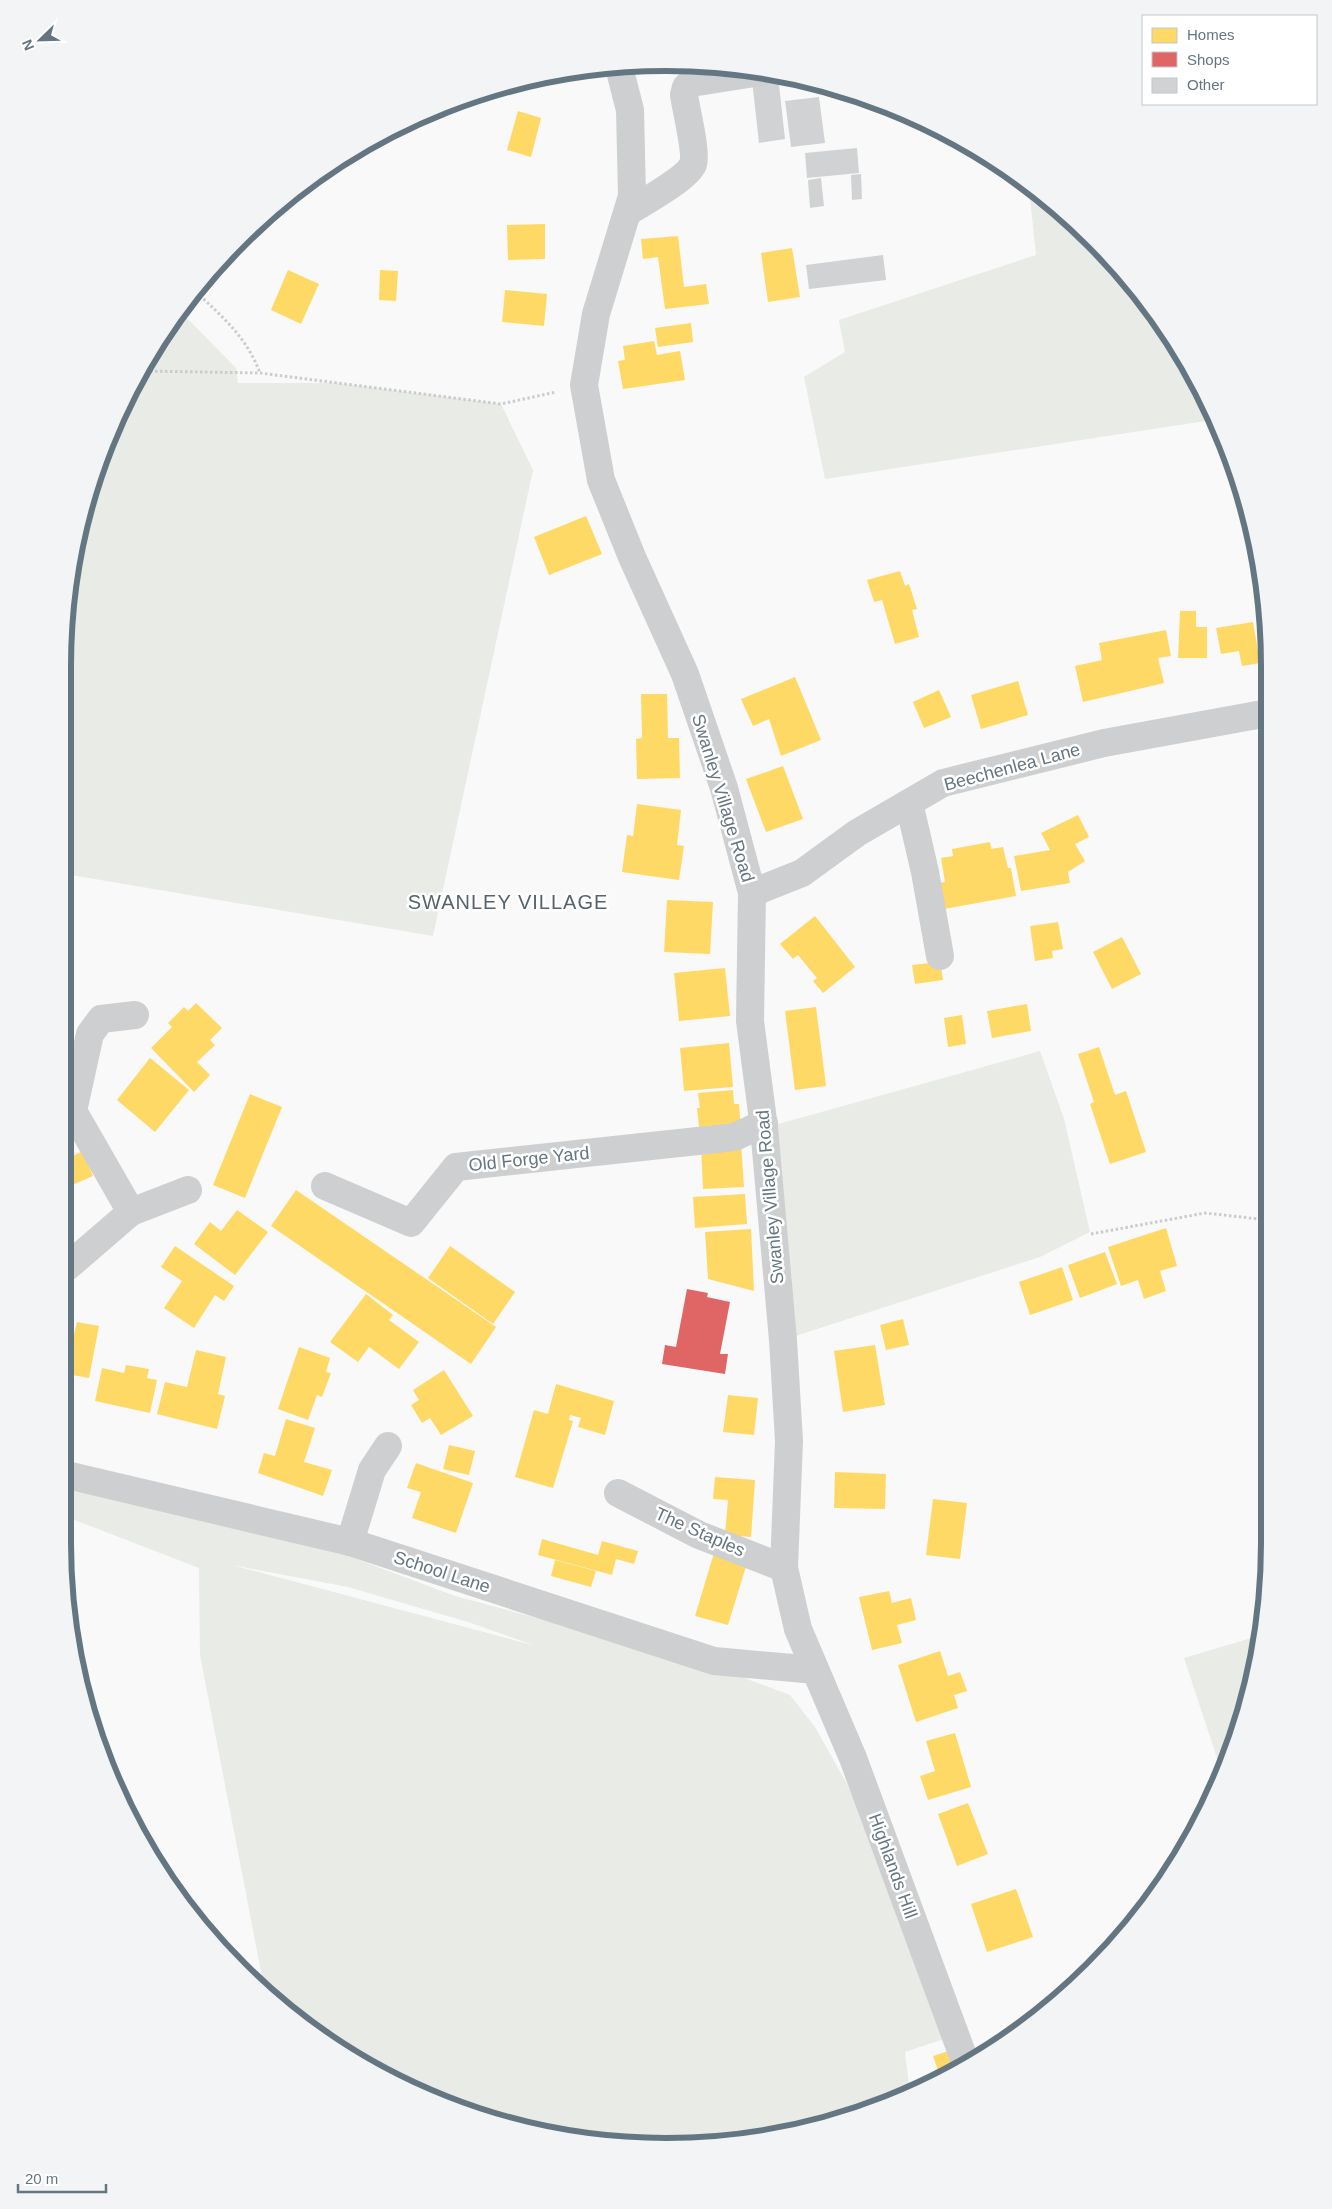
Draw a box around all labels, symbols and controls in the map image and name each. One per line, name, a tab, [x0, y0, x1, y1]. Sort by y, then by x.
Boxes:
north arrow	[15, 15, 65, 65]
legend	[1142, 15, 1317, 105]
text: Homes	[1187, 26, 1235, 43]
text: N	[19, 37, 37, 53]
text: Shops	[1187, 51, 1230, 68]
text: Other	[1187, 76, 1225, 93]
street label: Swanley Village Road	[688, 712, 758, 884]
street label: Beechenlea Lane	[942, 739, 1082, 795]
district label: SWANLEY VILLAGE	[408, 891, 608, 913]
street label: Swanley Village Road	[752, 1109, 788, 1285]
street label: Old Forge Yard	[468, 1143, 590, 1175]
street label: The Staples	[652, 1503, 748, 1561]
street label: School Lane	[391, 1547, 493, 1597]
street label: Highlands Hill	[865, 1811, 921, 1921]
scale bar	[18, 2162, 105, 2194]
text: 20 m	[25, 2170, 58, 2187]

